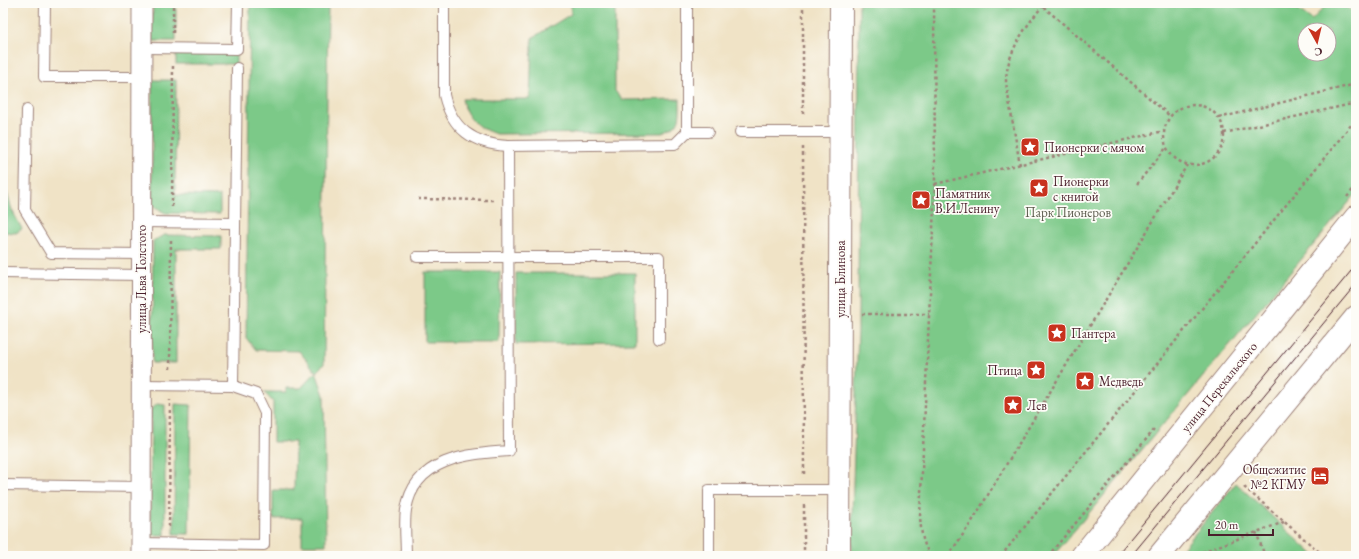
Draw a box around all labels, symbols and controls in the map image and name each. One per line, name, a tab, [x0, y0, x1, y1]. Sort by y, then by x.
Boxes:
north arrow	[1297, 22, 1337, 62]
text: С	[1313, 44, 1323, 59]
place icon: Пионерки с мячом	[1019, 136, 1041, 158]
place label: Пионерки с мячом	[1044, 139, 1144, 156]
place label: Пионерки с книгой	[1053, 173, 1109, 205]
place icon: Пионерки с книгой	[1028, 177, 1050, 199]
place label: Памятник В.И.Ленину	[935, 185, 1000, 217]
place icon: Памятник В.И.Ленину	[910, 189, 932, 211]
park label: Парк Пионеров	[1025, 204, 1112, 221]
street label: улица Льва Толстого	[133, 225, 150, 333]
street label: улица Блинова	[832, 239, 849, 318]
place icon: Пантера	[1046, 322, 1068, 344]
place label: Пантера	[1071, 325, 1117, 342]
street label: улица Перекальского	[1177, 338, 1261, 436]
place icon: Птица	[1025, 359, 1047, 381]
place label: Птица	[987, 362, 1023, 379]
place icon: Медведь	[1074, 370, 1096, 392]
place label: Медведь	[1099, 373, 1143, 390]
place icon: Лев	[1002, 394, 1024, 416]
place label: Лев	[1027, 397, 1047, 414]
place label: Общежитие №2 КГМУ	[1243, 461, 1307, 493]
hotel icon: Общежитие №2 КГМУ	[1309, 465, 1331, 487]
scale bar	[1209, 511, 1273, 537]
text: 20 m	[1215, 517, 1239, 533]

